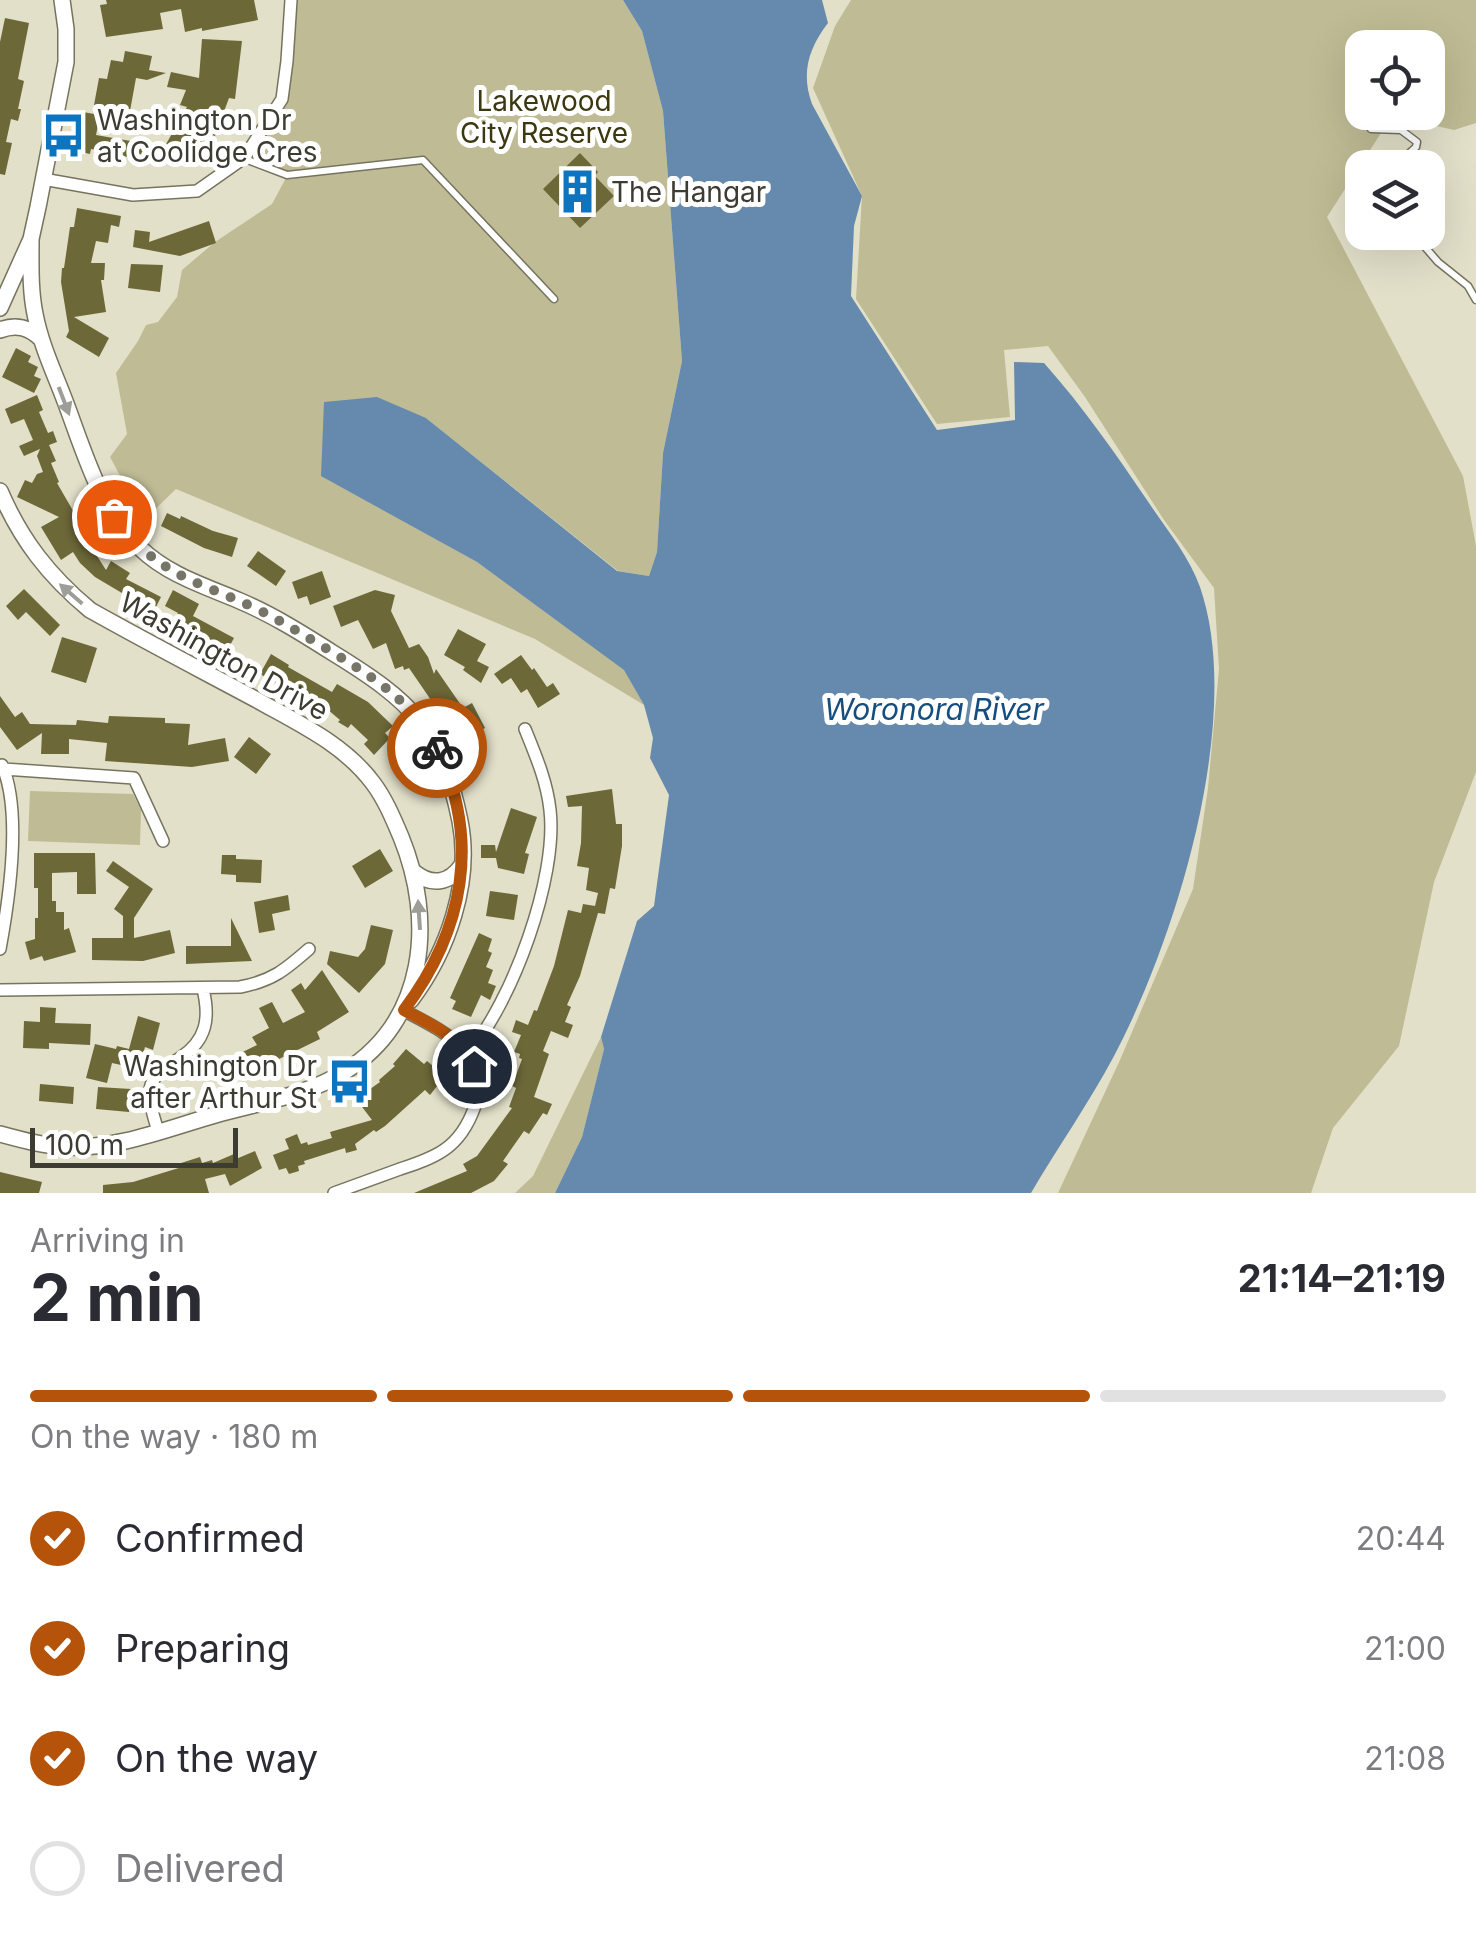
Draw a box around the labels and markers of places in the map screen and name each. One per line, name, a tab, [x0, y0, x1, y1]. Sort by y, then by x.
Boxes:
place label: Washington Dr at Coolidge Cres	[97, 103, 318, 169]
bus stop icon: Washington Dr at Coolidge Cres	[40, 112, 88, 160]
building icon: The Hangar	[554, 168, 602, 216]
place label: The Hangar	[611, 175, 766, 209]
pin	[72, 475, 157, 560]
pin	[432, 1024, 517, 1109]
place label: Washington Dr after Arthur St	[122, 1049, 317, 1115]
bus stop icon: Washington Dr after Arthur St	[326, 1058, 374, 1106]

